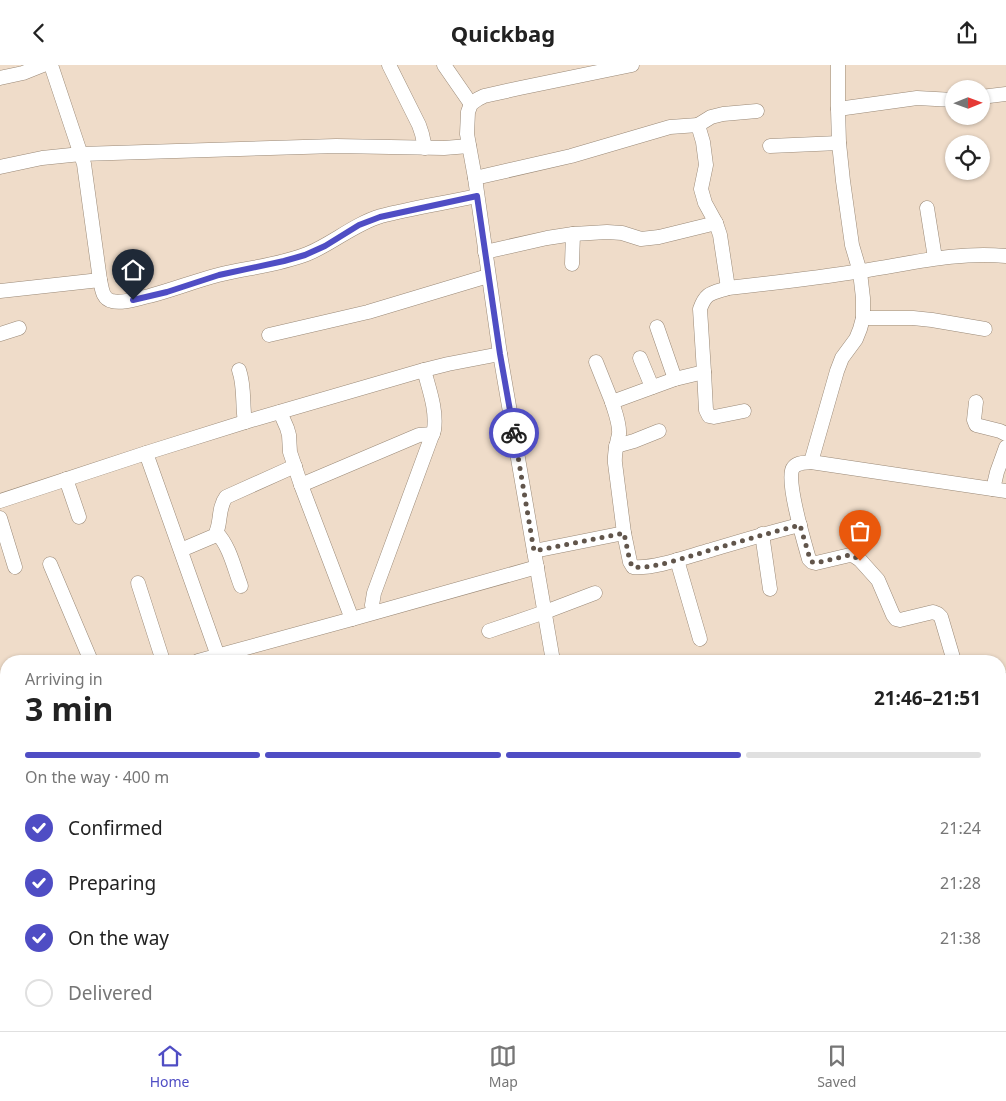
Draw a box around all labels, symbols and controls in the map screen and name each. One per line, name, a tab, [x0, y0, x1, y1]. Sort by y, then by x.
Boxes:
text: Quickbag	[451, 18, 555, 48]
icon: back	[25, 19, 53, 47]
icon: share	[953, 19, 981, 47]
north arrow	[945, 80, 990, 125]
map controls	[945, 80, 990, 180]
button: locate	[945, 135, 990, 180]
pin	[112, 249, 154, 300]
icon: home	[119, 256, 147, 284]
courier	[489, 408, 539, 458]
icon: bike	[500, 419, 528, 447]
pin	[839, 510, 881, 561]
icon: bag	[846, 517, 874, 545]
text: Arriving in	[25, 668, 103, 690]
text: 21:46–21:51	[874, 685, 981, 711]
text: 3 min	[25, 687, 113, 730]
text: On the way · 400 m	[25, 766, 169, 788]
icon: check	[25, 814, 53, 842]
text: Confirmed	[68, 815, 163, 841]
text: 21:24	[940, 817, 981, 839]
icon: check	[25, 869, 53, 897]
text: Preparing	[68, 870, 156, 896]
text: 21:28	[940, 872, 981, 894]
icon: check	[25, 924, 53, 952]
text: On the way	[68, 925, 169, 951]
text: 21:38	[940, 927, 981, 949]
text: Delivered	[68, 980, 153, 1006]
tab: Home	[150, 1042, 189, 1091]
tab: Map	[489, 1042, 518, 1091]
tab: Saved	[817, 1042, 856, 1091]

